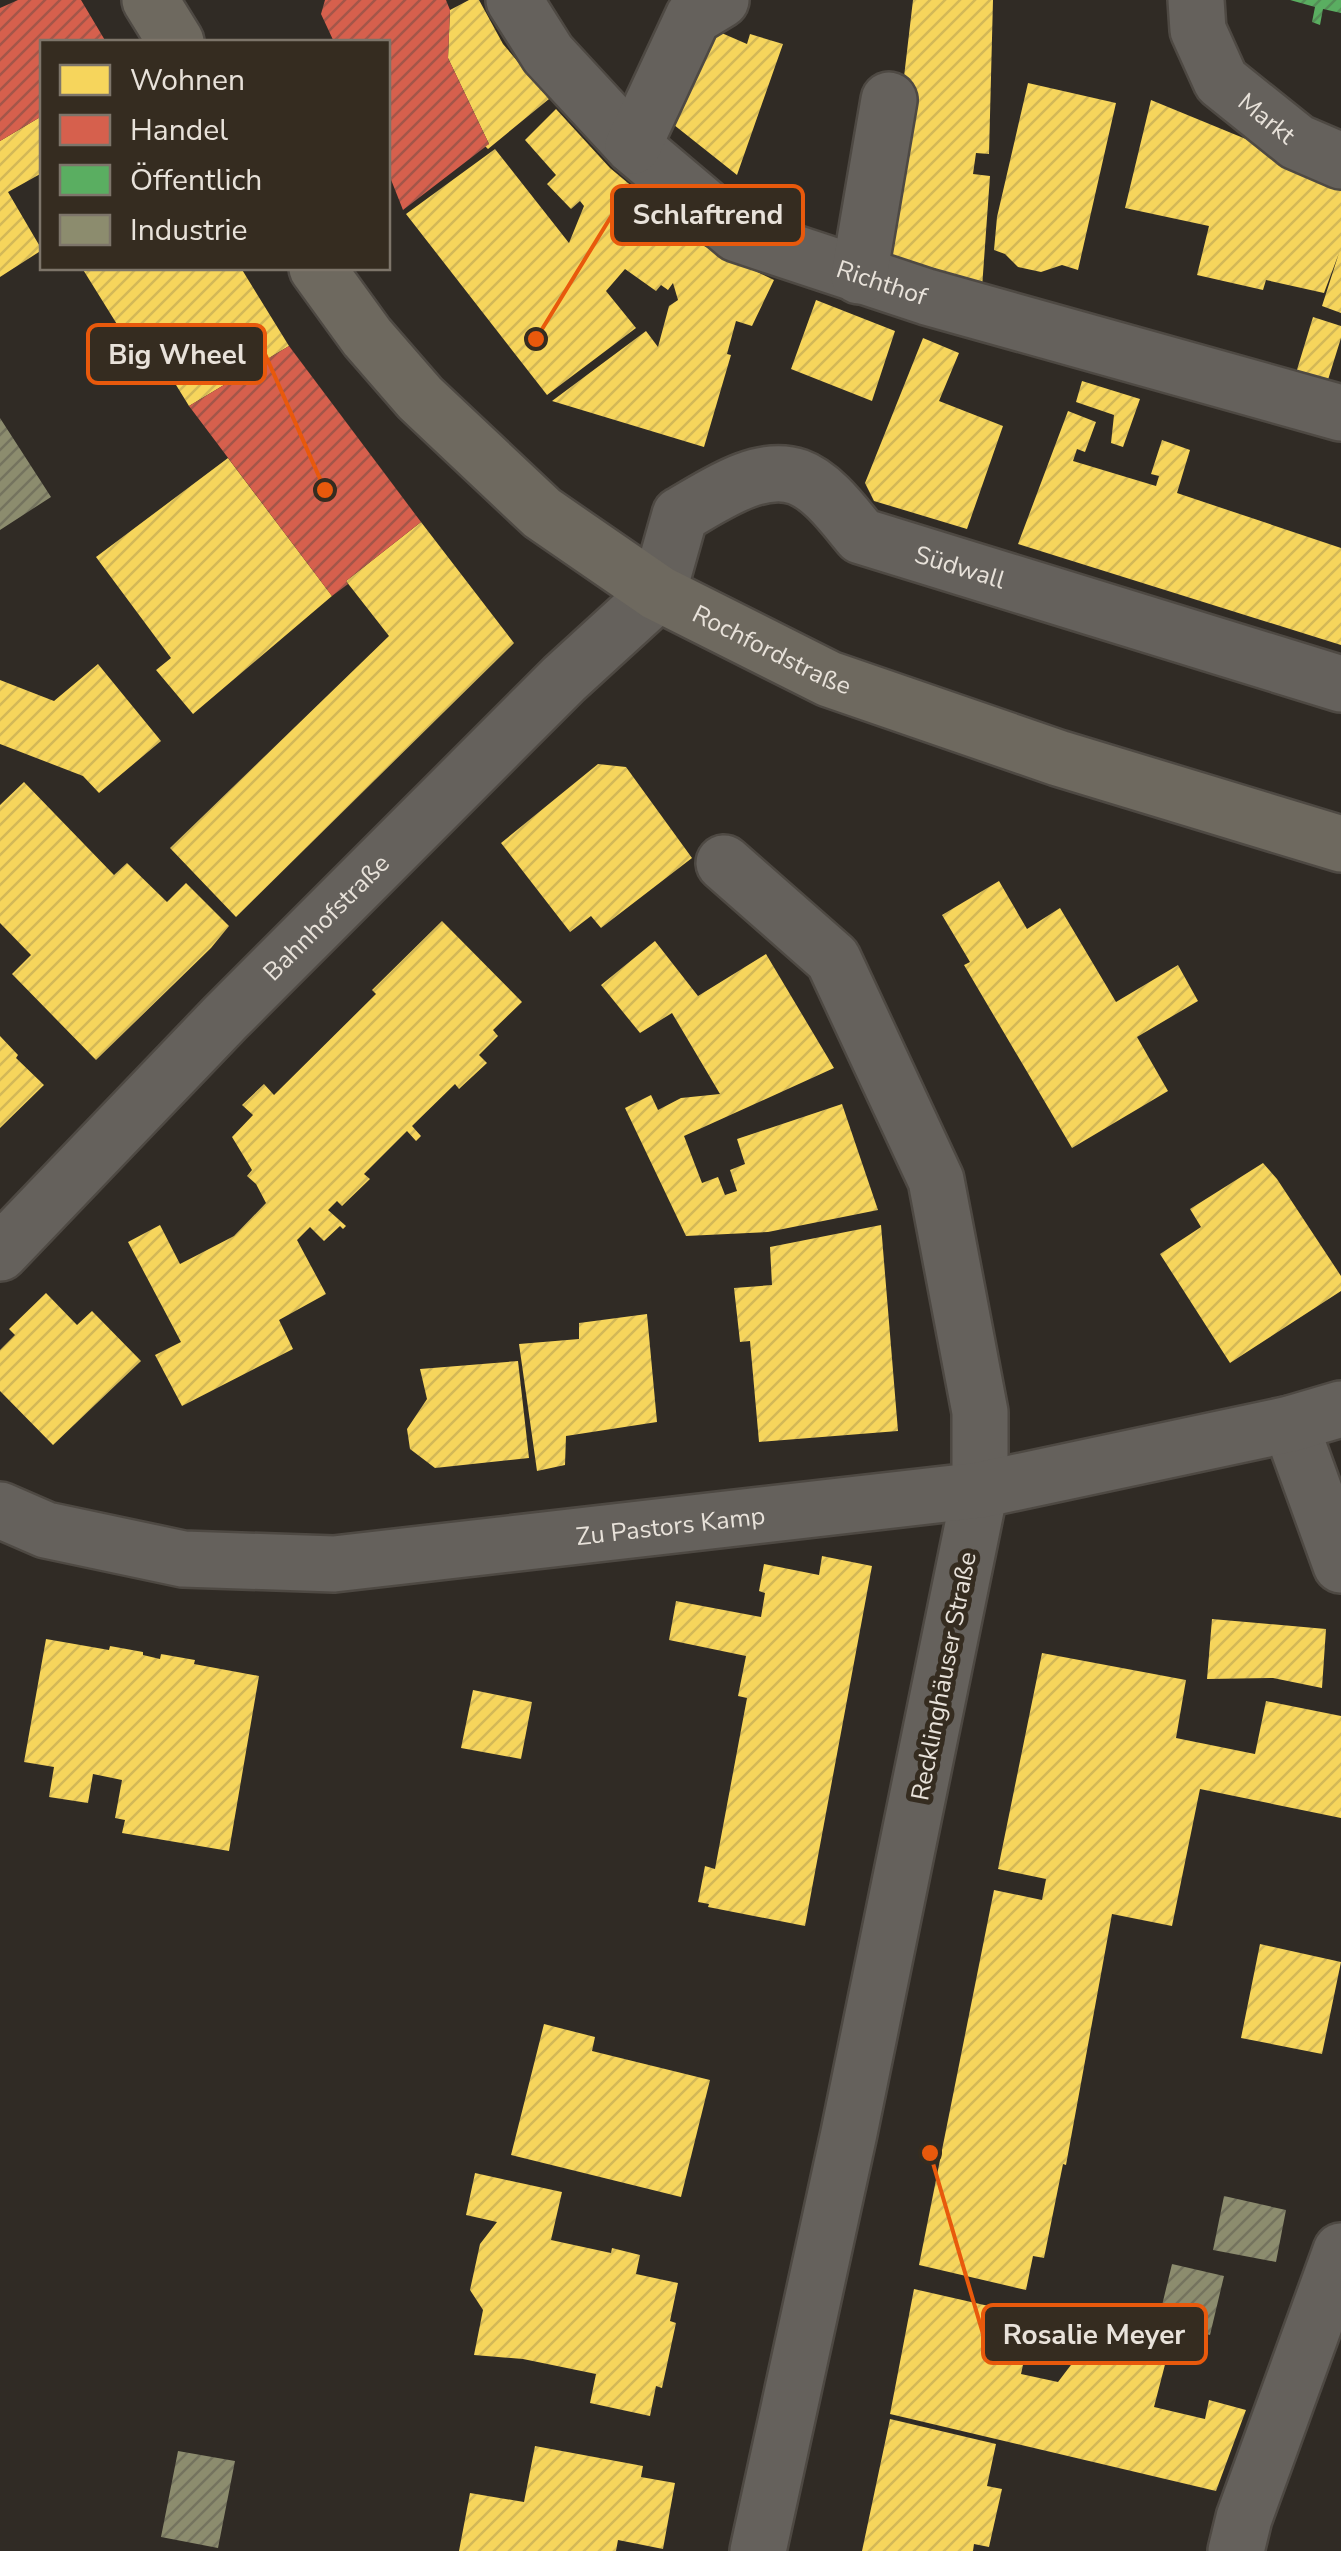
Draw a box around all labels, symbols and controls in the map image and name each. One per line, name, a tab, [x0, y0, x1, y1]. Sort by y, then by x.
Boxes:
legend	[40, 40, 390, 270]
text: Wohnen	[130, 60, 245, 101]
street label: Markt	[1231, 85, 1302, 152]
text: Handel	[130, 110, 228, 151]
text: Öffentlich	[130, 160, 262, 201]
callout: Schlaftrend	[612, 186, 803, 244]
text: Schlaftrend	[633, 196, 783, 234]
text: Industrie	[130, 210, 247, 251]
street label: Richthof	[832, 252, 932, 314]
callout: Big Wheel	[88, 325, 265, 383]
text: Big Wheel	[108, 336, 246, 374]
street label: Südwall	[910, 538, 1010, 598]
street label: Rochfordstraße	[687, 597, 855, 703]
street label: Bahnhofstraße	[256, 847, 397, 989]
street label: Zu Pastors Kamp	[574, 1499, 767, 1554]
street label: Recklinghäuser Straße	[903, 1549, 985, 1804]
callout: Rosalie Meyer	[983, 2305, 1206, 2363]
text: Rosalie Meyer	[1003, 2316, 1185, 2354]

